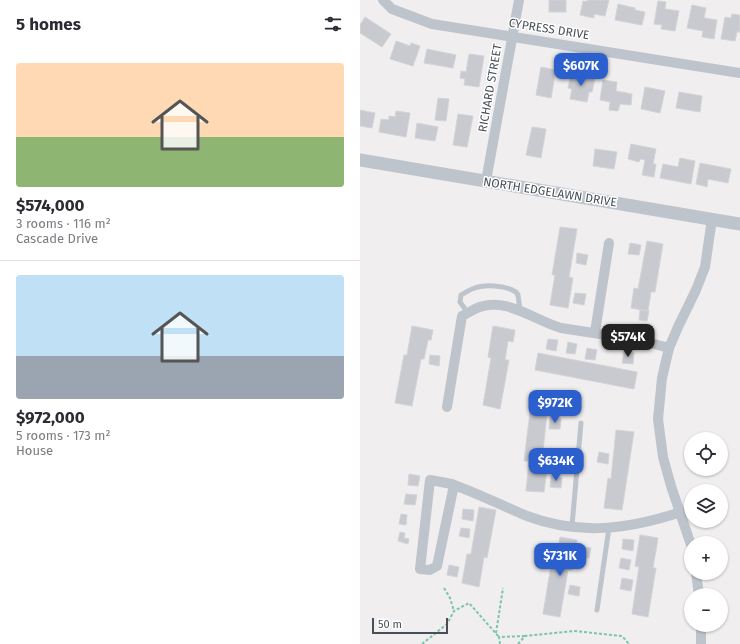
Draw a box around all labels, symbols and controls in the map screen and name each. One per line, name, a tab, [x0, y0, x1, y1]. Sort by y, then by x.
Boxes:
icon: filters	[322, 13, 344, 35]
text: 5 homes	[16, 14, 81, 35]
street label: CYPRESS DRIVE	[508, 16, 590, 42]
street label: RICHARD STREET	[475, 42, 505, 133]
pin: $607K	[553, 53, 609, 87]
text: $607K	[563, 58, 599, 73]
icon: home	[144, 89, 216, 161]
street label: NORTH EDGELAWN DRIVE	[482, 175, 618, 209]
text: $574,000	[16, 195, 85, 216]
text: 3 rooms · 116 m²	[16, 216, 111, 231]
text: Cascade Drive	[16, 231, 98, 246]
icon: home	[144, 301, 216, 373]
pin: $574K	[600, 324, 656, 358]
text: $574K	[611, 329, 645, 344]
pin: $972K	[527, 390, 583, 424]
text: $972K	[538, 395, 572, 410]
text: $972,000	[16, 407, 85, 428]
text: 5 rooms · 173 m²	[16, 428, 110, 443]
map controls	[684, 432, 728, 632]
button: locate	[684, 432, 728, 476]
text: House	[16, 443, 53, 458]
pin: $634K	[528, 448, 584, 482]
text: $634K	[538, 453, 574, 468]
button: layers	[684, 484, 728, 528]
button: +	[684, 536, 728, 580]
pin: $731K	[532, 543, 588, 577]
text: $731K	[543, 548, 577, 563]
button: −	[684, 588, 728, 632]
scale bar	[372, 616, 448, 635]
text: 50 m	[378, 618, 402, 631]

